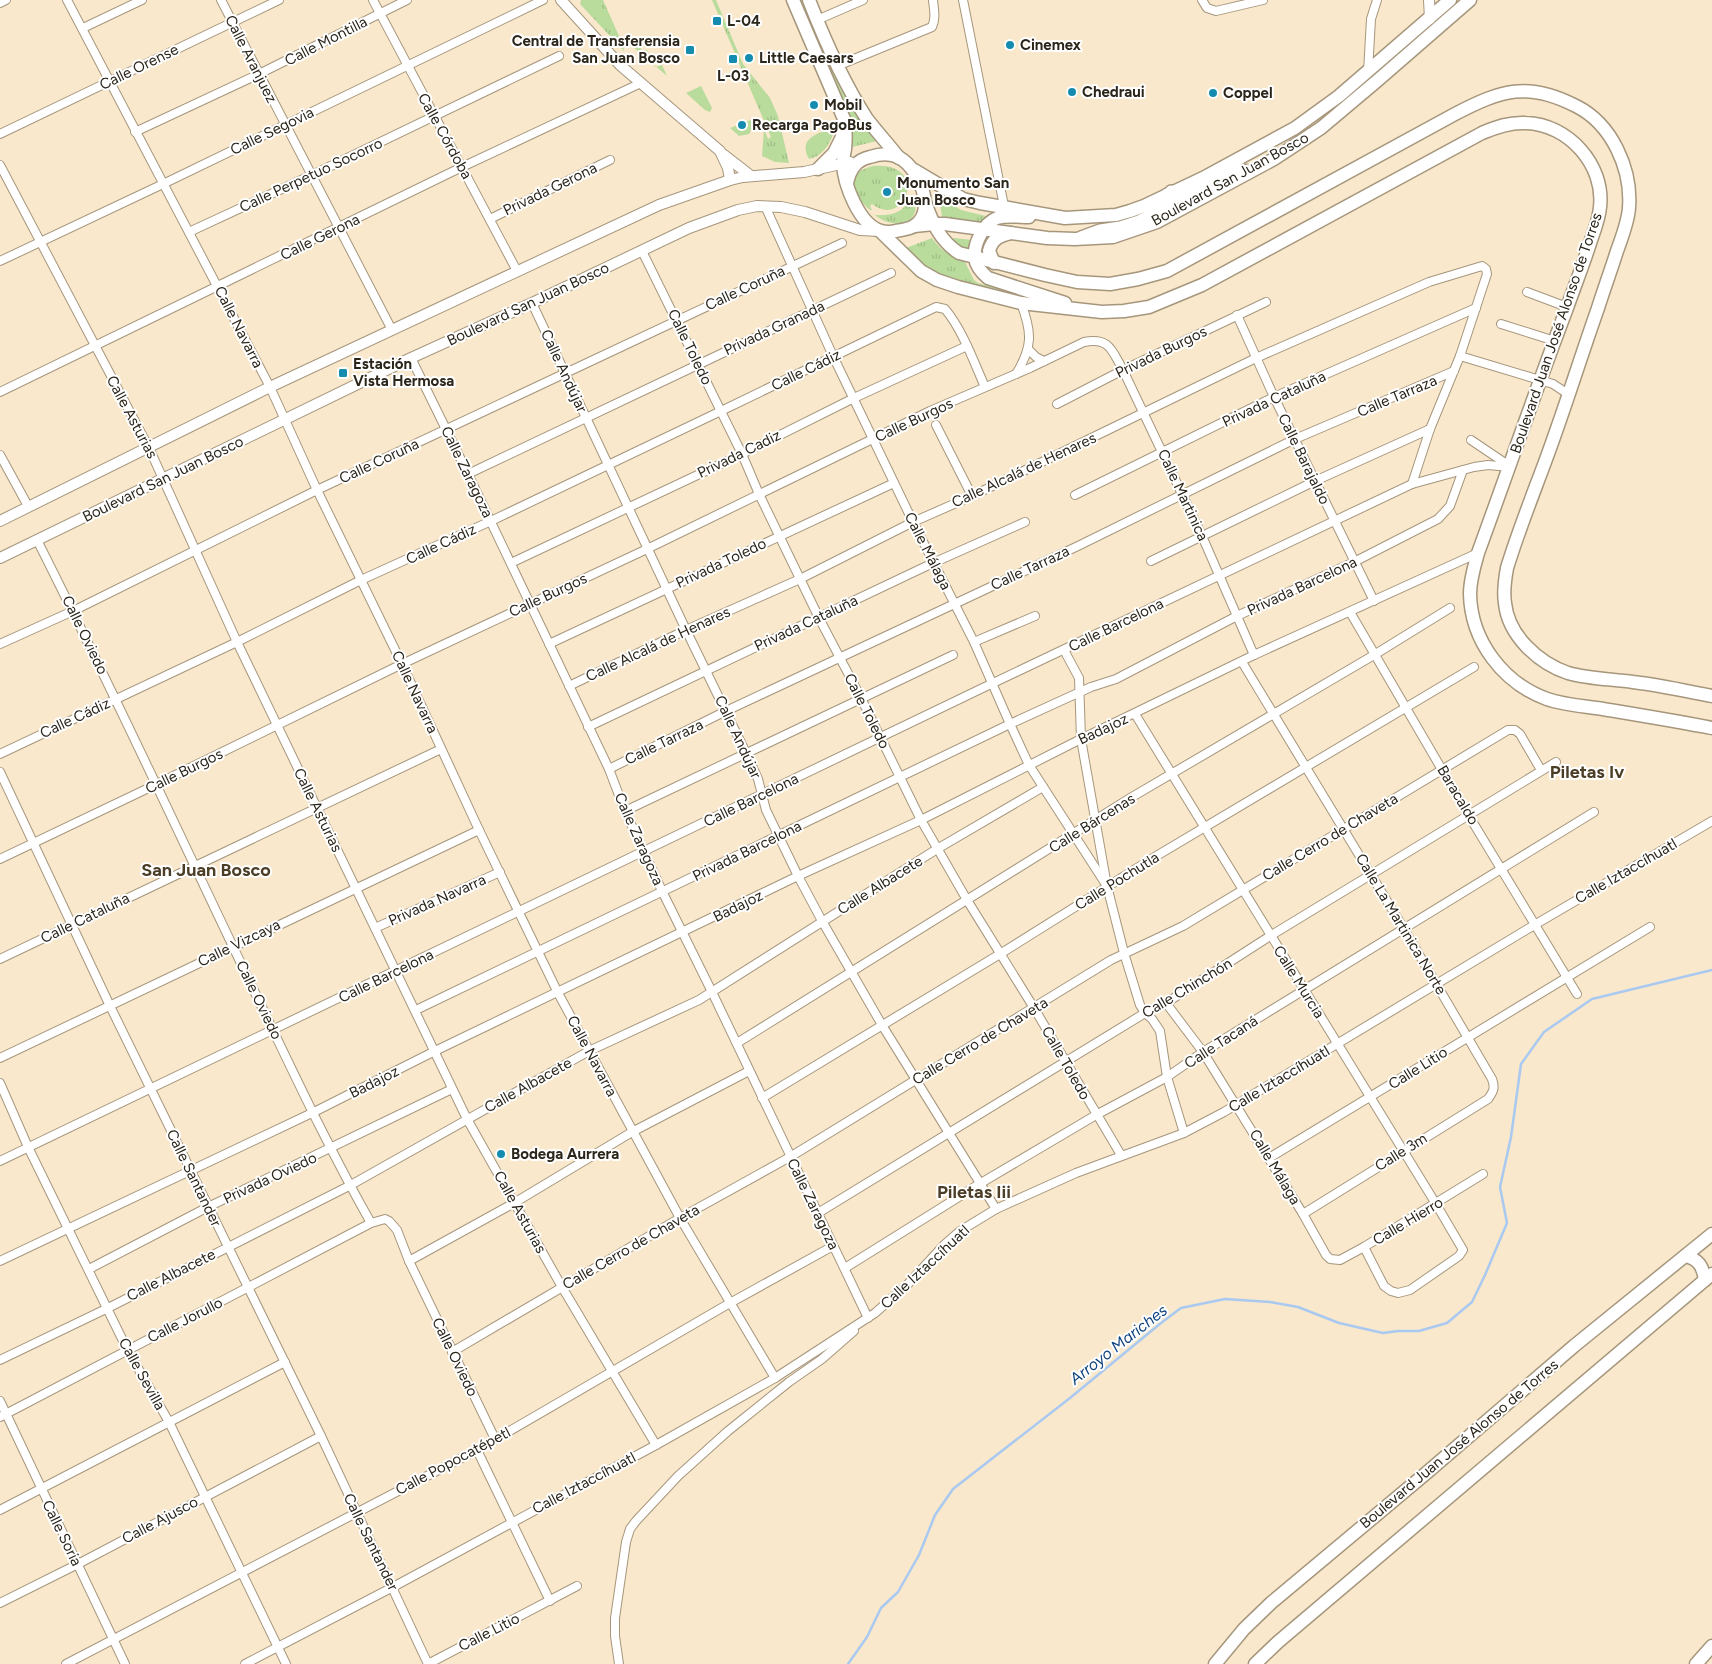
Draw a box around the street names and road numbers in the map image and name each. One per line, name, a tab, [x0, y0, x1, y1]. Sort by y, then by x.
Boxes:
street label: Calle Aranjuez	[221, 12, 281, 106]
street label: Calle Montilla	[282, 13, 370, 69]
street label: Calle Orense	[97, 40, 181, 94]
street label: Calle Córdoba	[414, 90, 476, 182]
street label: Calle Segovia	[227, 103, 317, 159]
street label: Boulevard San Juan Bosco	[1148, 128, 1312, 230]
street label: Calle Perpetuo Socorro	[237, 134, 386, 216]
street label: Privada Gerona	[500, 159, 600, 219]
street label: Calle Gerona	[277, 210, 363, 264]
street label: Boulevard Juan José Alonso de Torres	[1506, 210, 1606, 456]
street label: Boulevard San Juan Bosco	[444, 258, 612, 350]
street label: Calle Coruña	[702, 262, 788, 314]
street label: Calle Navarra	[211, 283, 267, 371]
street label: Privada Granada	[721, 297, 827, 359]
street label: Calle Toledo	[664, 306, 716, 388]
street label: Privada Burgos	[1112, 322, 1210, 382]
street label: Calle Andújar	[537, 327, 591, 415]
street label: Calle Cádiz	[768, 345, 844, 395]
street label: Privada Cataluña	[1219, 367, 1329, 431]
street label: Calle Tarraza	[1354, 371, 1440, 421]
street label: Calle Asturias	[103, 372, 161, 462]
street label: Calle Burgos	[872, 394, 956, 446]
street label: Calle Barajaldo	[1274, 411, 1334, 508]
street label: Calle Zaragoza	[437, 423, 497, 521]
street label: Privada Cadiz	[694, 426, 784, 482]
street label: Calle Alcalá de Henares	[949, 429, 1099, 511]
street label: Boulevard San Juan Bosco	[80, 432, 247, 526]
street label: Calle Coruña	[336, 435, 422, 487]
street label: Calle Martinica	[1154, 446, 1212, 544]
street label: Calle Málaga	[901, 509, 955, 593]
street label: Calle Cádiz	[403, 520, 479, 568]
street label: Privada Toledo	[673, 534, 769, 592]
street label: Calle Tarraza	[988, 542, 1072, 594]
street label: Privada Barcelona	[1244, 553, 1360, 619]
street label: Calle Burgos	[506, 569, 590, 621]
street label: Privada Cataluña	[751, 591, 861, 655]
street label: Calle Oviedo	[58, 593, 112, 678]
street label: Calle Barcelona	[1066, 594, 1166, 656]
street label: Calle Alcalá de Henares	[583, 603, 733, 685]
street label: Calle Navarra	[388, 648, 442, 736]
street label: Calle Toledo	[840, 670, 894, 752]
street label: Calle Andújar	[711, 693, 765, 781]
street label: Calle Cádiz	[37, 694, 113, 742]
street label: Badajoz	[1075, 710, 1131, 748]
street label: Calle Tarraza	[622, 715, 706, 769]
street label: Calle Burgos	[142, 744, 226, 798]
street label: Baracaldo	[1433, 762, 1483, 828]
street label: Calle Asturias	[290, 765, 346, 855]
street label: Calle Barcelona	[701, 769, 801, 831]
street label: Calle Bárcenas	[1046, 789, 1138, 857]
street label: Calle Cerro de Chaveta	[1259, 789, 1401, 885]
street label: Calle Zaragoza	[611, 790, 667, 888]
street label: Privada Barcelona	[690, 817, 804, 885]
street label: Calle Iztaccíhuatl	[1572, 835, 1680, 907]
street label: Calle Pochutla	[1072, 848, 1162, 914]
street label: Calle La Martinica Norte	[1352, 850, 1450, 998]
street label: Calle Albacete	[834, 852, 926, 918]
street label: Privada Navarra	[385, 870, 489, 930]
street label: Badajoz	[710, 886, 766, 926]
street label: Calle Cataluña	[38, 889, 132, 947]
street label: Calle Vizcaya	[195, 915, 283, 971]
street label: Calle Murcia	[1270, 942, 1328, 1022]
street label: Calle Barcelona	[336, 945, 436, 1007]
street label: Calle Chinchón	[1139, 954, 1235, 1022]
street label: Calle Oviedo	[232, 958, 286, 1043]
street label: Calle Cerro de Chaveta	[909, 993, 1051, 1089]
street label: Calle Navarra	[563, 1012, 621, 1100]
street label: Calle Tacaná	[1181, 1012, 1261, 1072]
street label: Calle Toledo	[1038, 1023, 1094, 1103]
street label: Calle Iztaccíhuatl	[1225, 1042, 1333, 1116]
street label: Calle Litio	[1385, 1043, 1451, 1093]
street label: Calle Albacete	[481, 1054, 575, 1116]
street label: Badajoz	[346, 1062, 402, 1102]
street label: Calle Santander	[163, 1126, 225, 1230]
street label: Calle Málaga	[1245, 1126, 1305, 1208]
street label: Calle 3m	[1372, 1129, 1430, 1175]
street label: Privada Oviedo	[220, 1148, 320, 1208]
street label: Calle Zaragoza	[783, 1155, 843, 1253]
street label: Calle Asturias	[490, 1168, 550, 1256]
street label: Calle Hierro	[1370, 1193, 1447, 1249]
street label: Calle Cerro de Chaveta	[559, 1200, 703, 1294]
street label: Calle Iztaccíhuatl	[877, 1221, 973, 1313]
street label: Calle Albacete	[124, 1245, 218, 1305]
street label: Calle Jorullo	[144, 1293, 226, 1347]
street label: Calle Oviedo	[428, 1315, 482, 1400]
street label: Calle Sevilla	[115, 1335, 169, 1413]
street label: Boulevard Juan José Alonso de Torres	[1356, 1356, 1562, 1532]
street label: Calle Popocatépetl	[393, 1423, 513, 1499]
street label: Calle Iztaccíhuatl	[529, 1448, 639, 1518]
street label: Calle Santander	[340, 1490, 402, 1594]
street label: Calle Ajusco	[119, 1492, 201, 1548]
street label: Calle Soria	[38, 1497, 86, 1569]
street label: Calle Litio	[455, 1609, 523, 1655]

